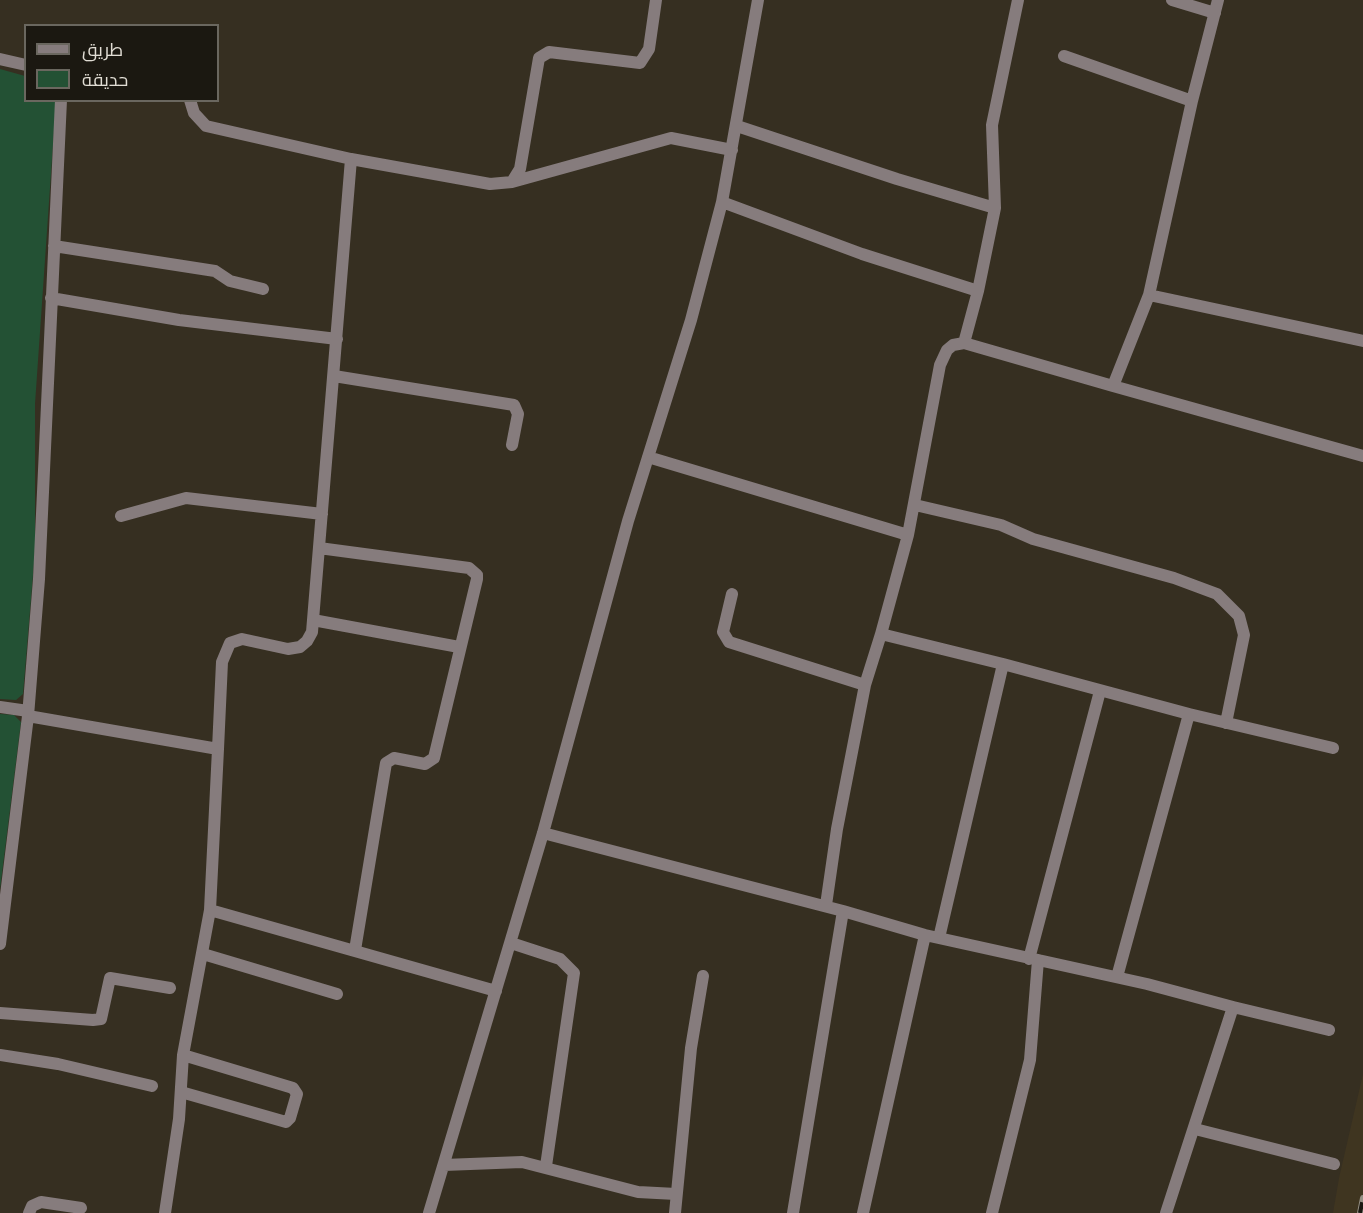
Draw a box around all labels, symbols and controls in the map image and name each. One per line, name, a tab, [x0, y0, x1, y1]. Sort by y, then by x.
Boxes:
legend	[24, 24, 219, 102]
text: طريق	[82, 37, 123, 61]
text: حديقة	[82, 67, 128, 91]

